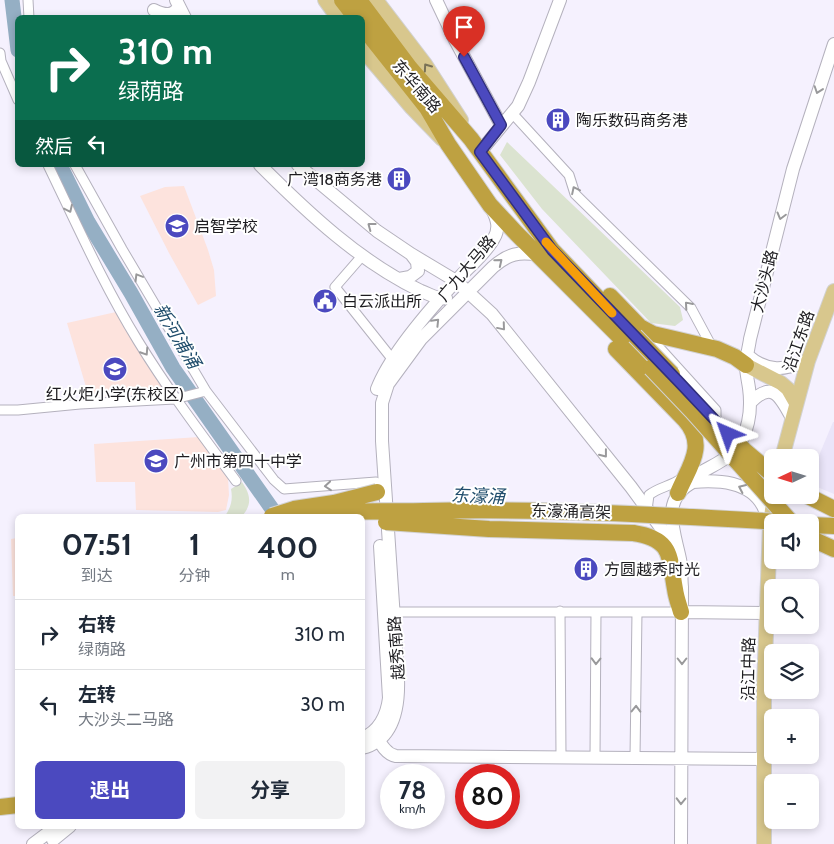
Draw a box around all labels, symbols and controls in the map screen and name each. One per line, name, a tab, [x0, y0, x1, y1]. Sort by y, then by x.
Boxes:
pin	[443, 6, 485, 57]
icon: arrive	[450, 13, 478, 41]
text: 310 m	[118, 30, 213, 73]
icon: right	[35, 35, 100, 100]
street label: 东华南路	[388, 56, 445, 117]
one-way arrow	[424, 63, 433, 73]
text: 绿荫路	[118, 78, 184, 105]
one-way arrow	[814, 85, 824, 93]
building icon: 陶乐数码商务港	[545, 107, 571, 133]
place label: 陶乐数码商务港	[576, 111, 688, 130]
icon: left	[83, 130, 111, 158]
text: 然后	[35, 135, 73, 158]
building icon: 广湾18商务港	[386, 166, 412, 192]
place label: 广湾18商务港	[287, 170, 382, 189]
one-way arrow	[570, 186, 581, 195]
one-way arrow	[63, 204, 73, 213]
one-way arrow	[776, 211, 786, 219]
school or university icon: 启智学校	[164, 213, 190, 239]
place label: 启智学校	[194, 217, 258, 236]
one-way arrow	[367, 223, 377, 232]
street label: 广九大马路	[433, 232, 499, 305]
street label: 大沙头路	[748, 248, 781, 314]
one-way arrow	[493, 260, 502, 268]
one-way arrow	[135, 273, 145, 282]
public building icon: 白云派出所	[312, 288, 338, 314]
place label: 白云派出所	[342, 292, 422, 311]
water label: 新河浦涌	[149, 299, 206, 374]
one-way arrow	[685, 302, 694, 311]
street label: 沿江东路	[779, 308, 818, 375]
one-way arrow	[430, 319, 439, 328]
one-way arrow	[497, 321, 505, 330]
one-way arrow	[139, 347, 149, 356]
school or university icon: 红火炬小学(东校区)	[102, 356, 128, 382]
place label: 红火炬小学(东校区)	[46, 385, 184, 404]
position arrow	[701, 407, 753, 459]
school or university icon: 广州市第四十中学	[143, 448, 169, 474]
one-way arrow	[598, 448, 607, 458]
north arrow	[764, 449, 819, 504]
map controls	[764, 449, 819, 829]
place label: 广州市第四十中学	[174, 452, 302, 471]
one-way arrow	[324, 480, 332, 491]
one-way arrow	[738, 483, 747, 494]
water label: 东濠涌	[451, 484, 507, 508]
street label: 东濠涌高架	[531, 501, 611, 522]
button: sound	[764, 514, 819, 569]
text: 07:51	[62, 526, 132, 563]
text: 1	[189, 526, 200, 563]
text: 400	[257, 529, 318, 566]
building icon: 方圆越秀时光	[573, 556, 599, 582]
place label: 方圆越秀时光	[604, 560, 700, 579]
text: m	[281, 565, 295, 584]
text: 到达	[81, 566, 113, 585]
text: 分钟	[179, 566, 211, 585]
button: search	[764, 579, 819, 634]
text: 右转	[78, 613, 116, 636]
street label: 越秀南路	[385, 615, 408, 681]
icon: right	[35, 621, 63, 649]
text: 310 m	[294, 623, 345, 646]
street label: 沿江中路	[738, 637, 759, 701]
text: 绿荫路	[78, 640, 126, 659]
button: layers	[764, 644, 819, 699]
one-way arrow	[591, 657, 601, 665]
one-way arrow	[677, 658, 687, 665]
text: 左转	[78, 683, 116, 706]
icon: left	[35, 691, 63, 719]
text: 30 m	[301, 693, 345, 716]
one-way arrow	[631, 704, 641, 712]
button: +	[764, 709, 819, 764]
text: 大沙头二马路	[78, 710, 174, 729]
button: 退出	[35, 761, 185, 819]
button: 分享	[195, 761, 345, 819]
speed limit sign: 80	[455, 764, 520, 829]
button: −	[764, 774, 819, 829]
text: 78	[399, 775, 426, 805]
one-way arrow	[676, 798, 686, 805]
text: km/h	[399, 801, 426, 816]

